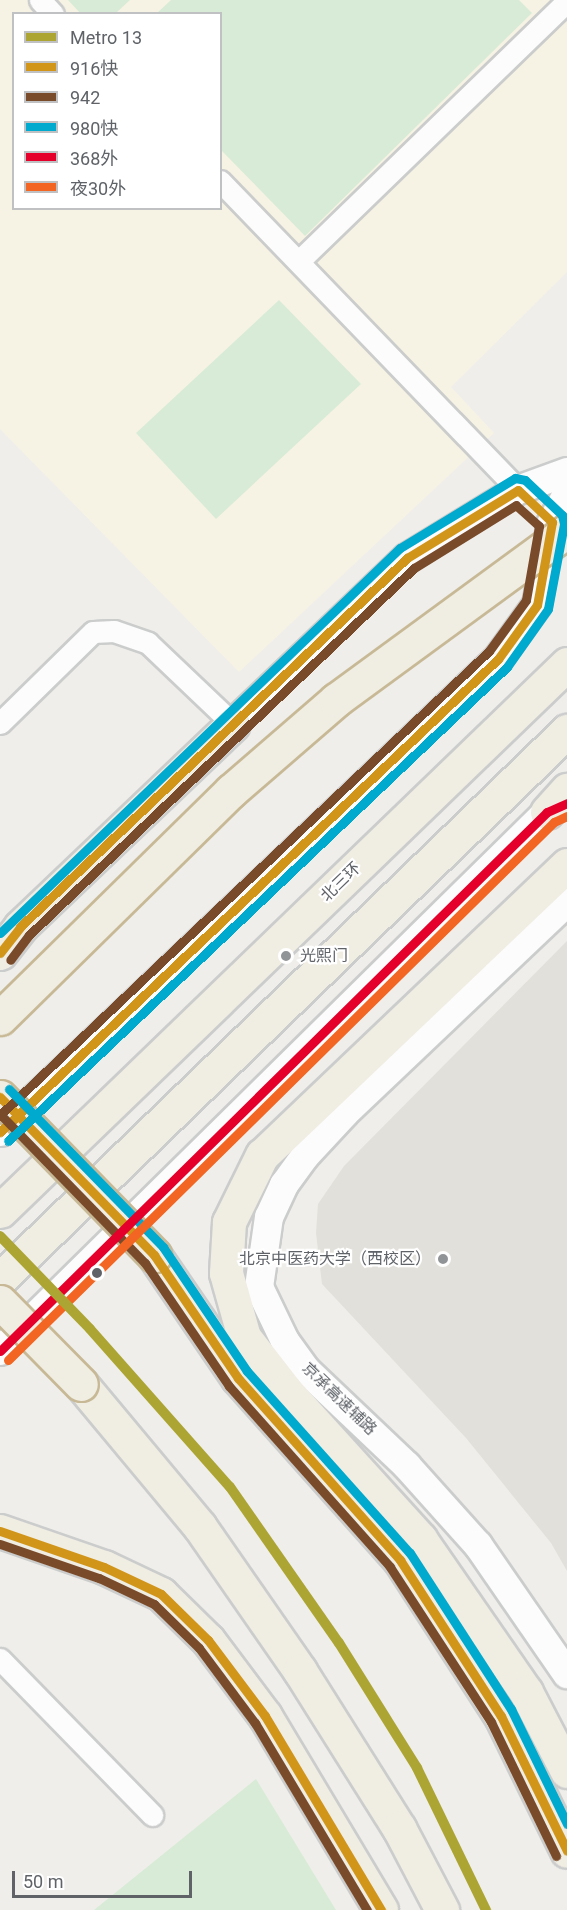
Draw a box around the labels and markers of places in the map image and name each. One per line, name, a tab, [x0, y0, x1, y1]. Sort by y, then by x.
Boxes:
place label: 光熙门	[300, 946, 348, 966]
marker: 光熙门	[277, 947, 295, 965]
place label: 北京中医药大学（西校区）	[239, 1249, 431, 1269]
marker: 北京中医药大学（西校区）	[436, 1252, 450, 1266]
unlabelled marker	[91, 1267, 103, 1279]

